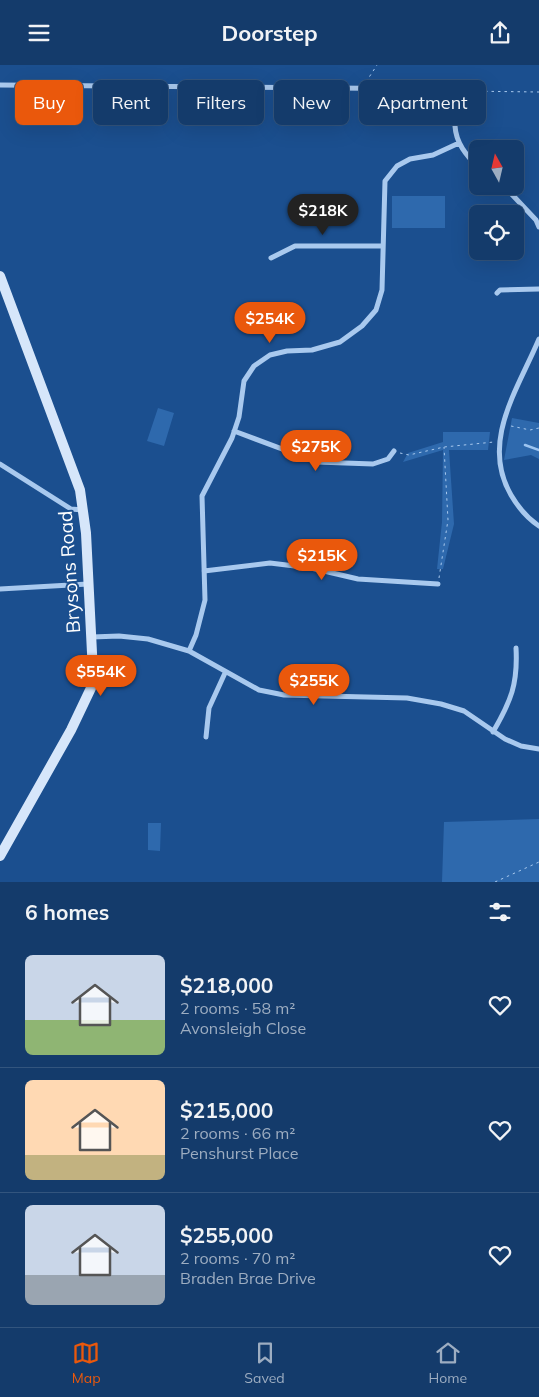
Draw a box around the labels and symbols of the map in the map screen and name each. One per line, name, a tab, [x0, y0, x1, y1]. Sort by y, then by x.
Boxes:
north arrow	[469, 140, 524, 195]
pin: $218K	[288, 193, 358, 236]
pin: $254K	[235, 301, 305, 344]
pin: $275K	[281, 429, 351, 472]
street label: Brysons Road	[53, 510, 85, 634]
pin: $215K	[287, 539, 357, 581]
pin: $554K	[66, 655, 136, 697]
pin: $255K	[279, 663, 349, 706]

